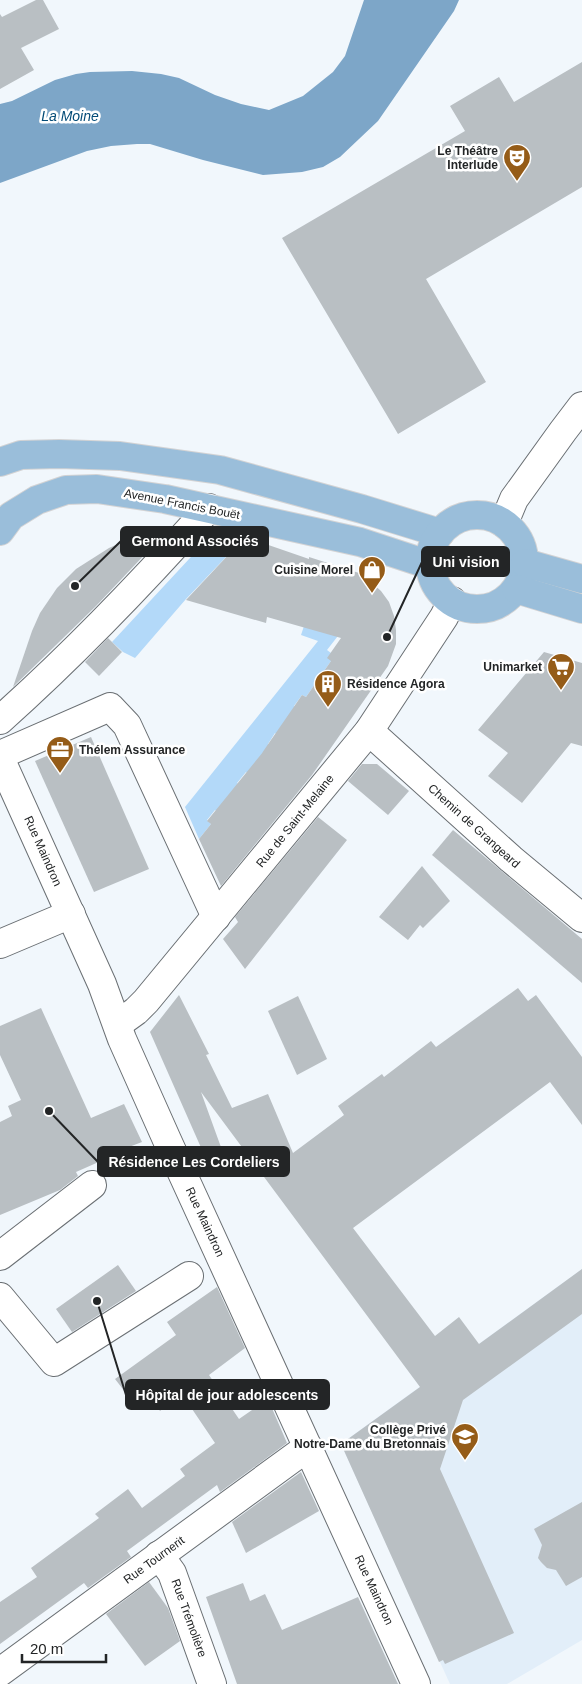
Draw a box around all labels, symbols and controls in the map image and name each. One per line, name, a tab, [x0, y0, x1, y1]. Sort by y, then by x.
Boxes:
water label: La Moine	[41, 108, 99, 124]
theatre icon: Le Théâtre Interlude	[502, 143, 532, 182]
place label: Le Théâtre Interlude	[437, 144, 498, 172]
street label: Avenue Francis Bouët	[123, 486, 242, 522]
callout: Germond Associés	[121, 527, 268, 556]
text: Germond Associés	[131, 533, 259, 549]
callout: Uni vision	[422, 547, 509, 576]
text: Uni vision	[433, 554, 499, 570]
shop icon: Cuisine Morel	[357, 555, 387, 594]
place label: Cuisine Morel	[274, 563, 353, 577]
supermarket icon: Unimarket	[546, 652, 576, 691]
place label: Unimarket	[483, 660, 542, 674]
building icon: Résidence Agora	[313, 669, 343, 708]
place label: Résidence Agora	[347, 677, 445, 691]
office icon: Thélem Assurance	[45, 735, 75, 774]
place label: Thélem Assurance	[79, 743, 186, 757]
street label: Rue de Saint-Melaine	[253, 772, 337, 870]
street label: Chemin de Grangeard	[425, 781, 523, 871]
street label: Rue Maindron	[21, 814, 65, 888]
callout: Résidence Les Cordeliers	[98, 1147, 289, 1176]
text: Résidence Les Cordeliers	[108, 1154, 280, 1170]
street label: Rue Maindron	[183, 1185, 227, 1259]
callout: Hôpital de jour adolescents	[126, 1380, 329, 1409]
text: Hôpital de jour adolescents	[136, 1387, 319, 1403]
school or university icon: Collège Privé Notre-Dame du Bretonnais	[450, 1422, 480, 1461]
place label: Collège Privé Notre-Dame du Bretonnais	[294, 1423, 446, 1451]
street label: Rue Tournerit	[121, 1533, 188, 1587]
street label: Rue Maindron	[352, 1553, 396, 1627]
street label: Rue Trémolière	[168, 1577, 210, 1659]
scale bar	[22, 1632, 106, 1664]
text: 20 m	[30, 1640, 63, 1657]

